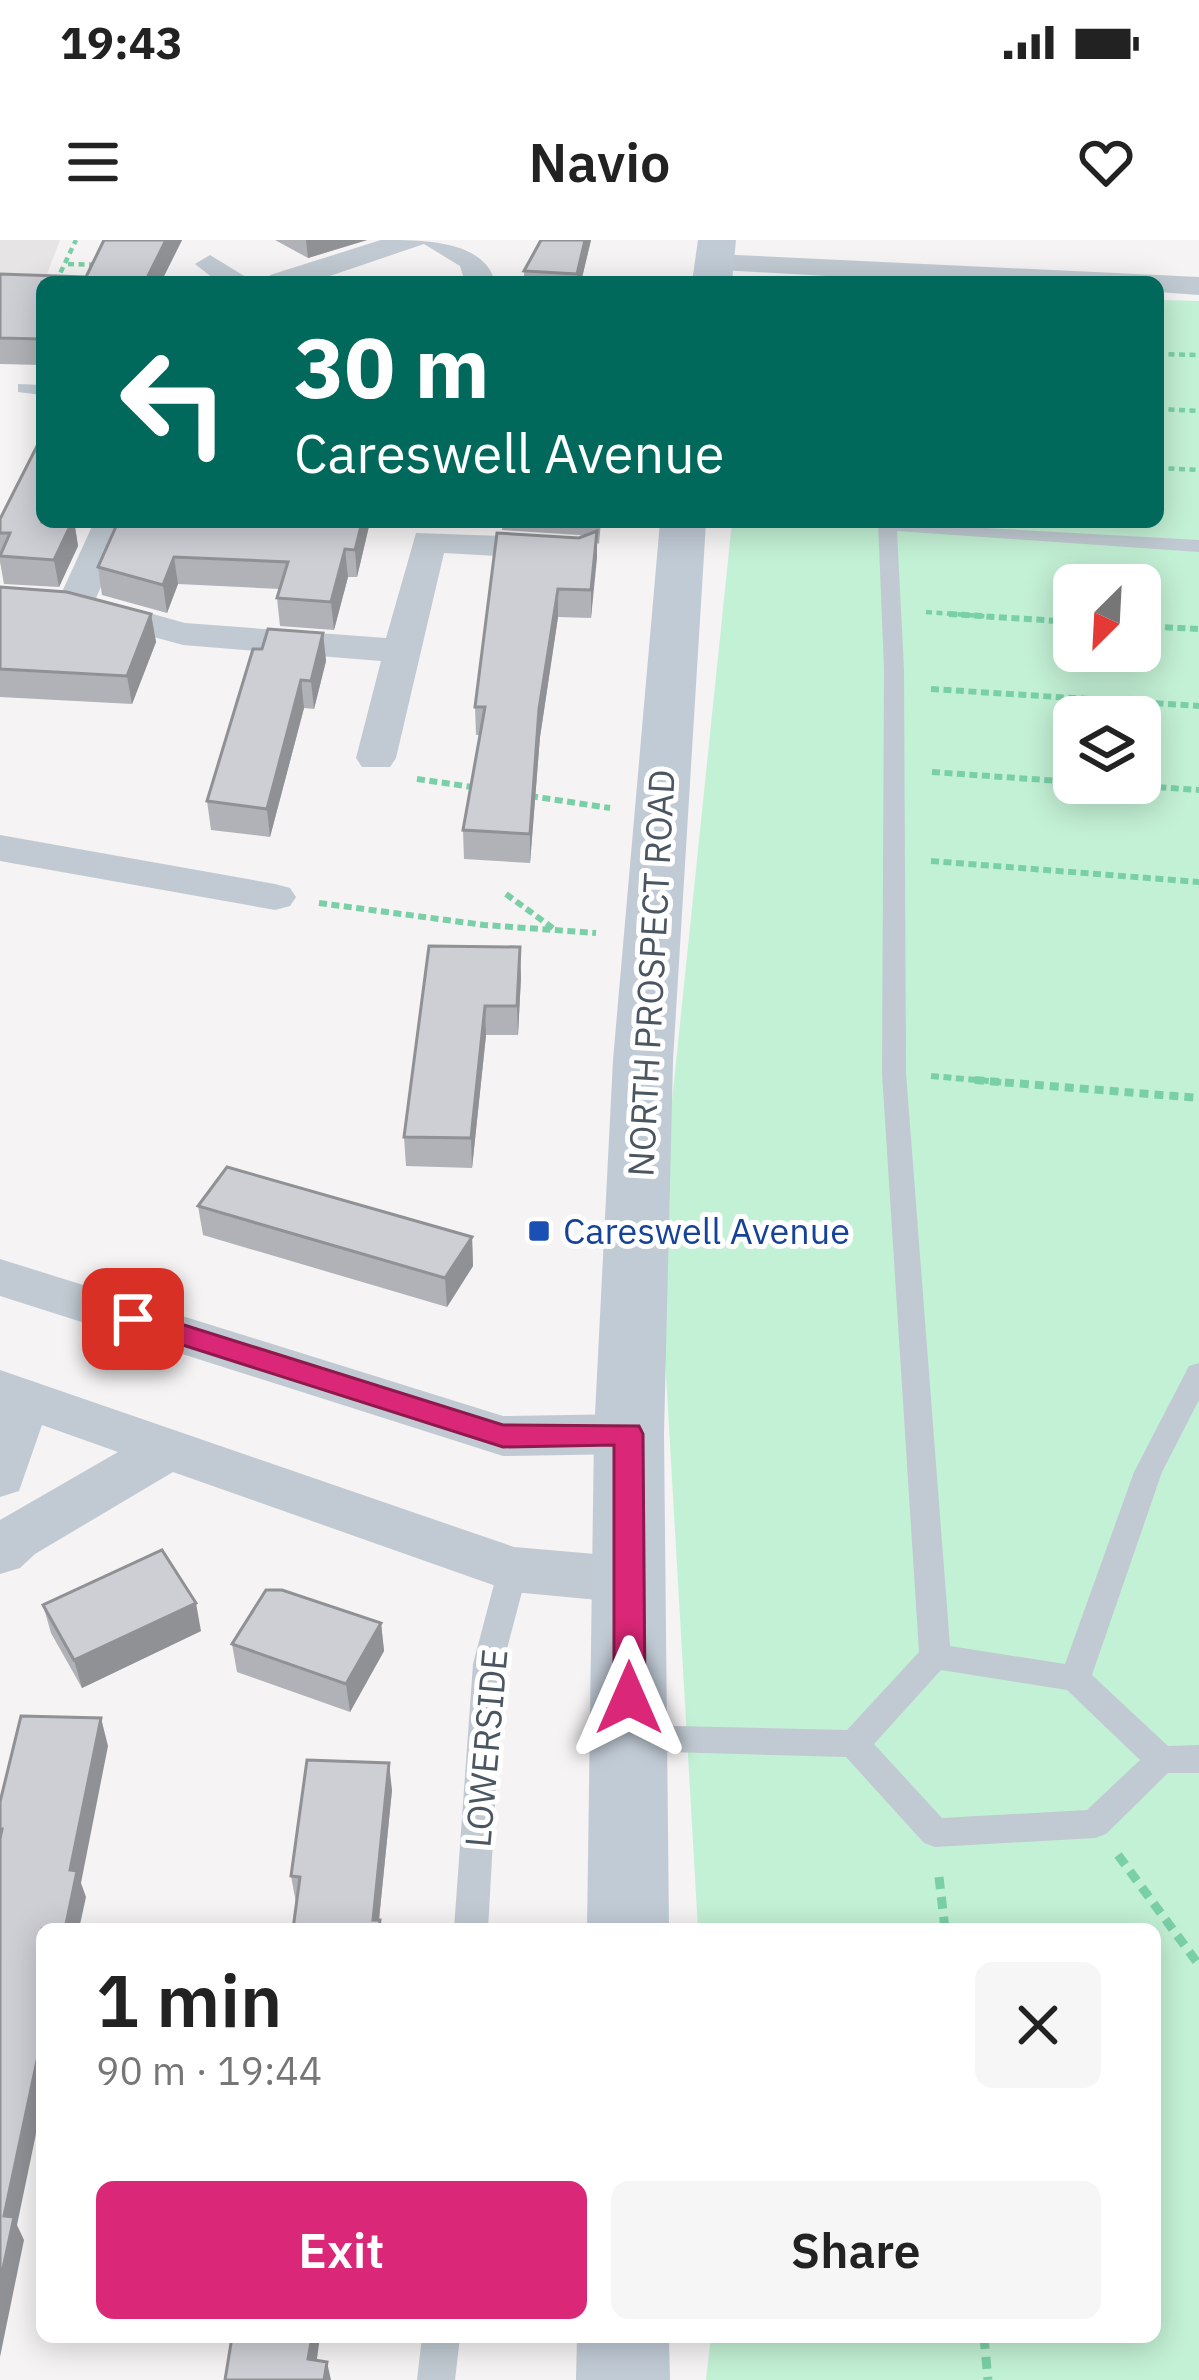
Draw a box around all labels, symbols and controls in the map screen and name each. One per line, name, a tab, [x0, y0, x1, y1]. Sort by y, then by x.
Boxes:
text: 19:43	[60, 13, 183, 71]
text: Navio	[528, 127, 671, 197]
icon: menu	[60, 129, 126, 195]
icon: heart	[1073, 129, 1139, 195]
text: 30 m	[294, 312, 490, 421]
icon: left	[96, 324, 252, 480]
text: Careswell Avenue	[294, 418, 724, 488]
north arrow	[1053, 564, 1161, 672]
map controls	[1053, 564, 1161, 804]
button: layers	[1053, 696, 1161, 804]
street label: NORTH PROSPECT ROAD	[616, 768, 685, 1178]
place label: Careswell Avenue	[563, 1207, 850, 1254]
marker: Careswell Avenue	[526, 1218, 552, 1244]
pin	[82, 1268, 184, 1370]
icon: arrive	[100, 1286, 166, 1352]
position arrow	[566, 1635, 692, 1761]
street label: LOWERSIDE	[453, 1647, 518, 1849]
text: 1 min	[96, 1953, 282, 2047]
button: close	[975, 1962, 1101, 2088]
text: 90 m · 19:44	[96, 2045, 322, 2096]
button: Exit	[96, 2181, 587, 2319]
button: Share	[611, 2181, 1101, 2319]

